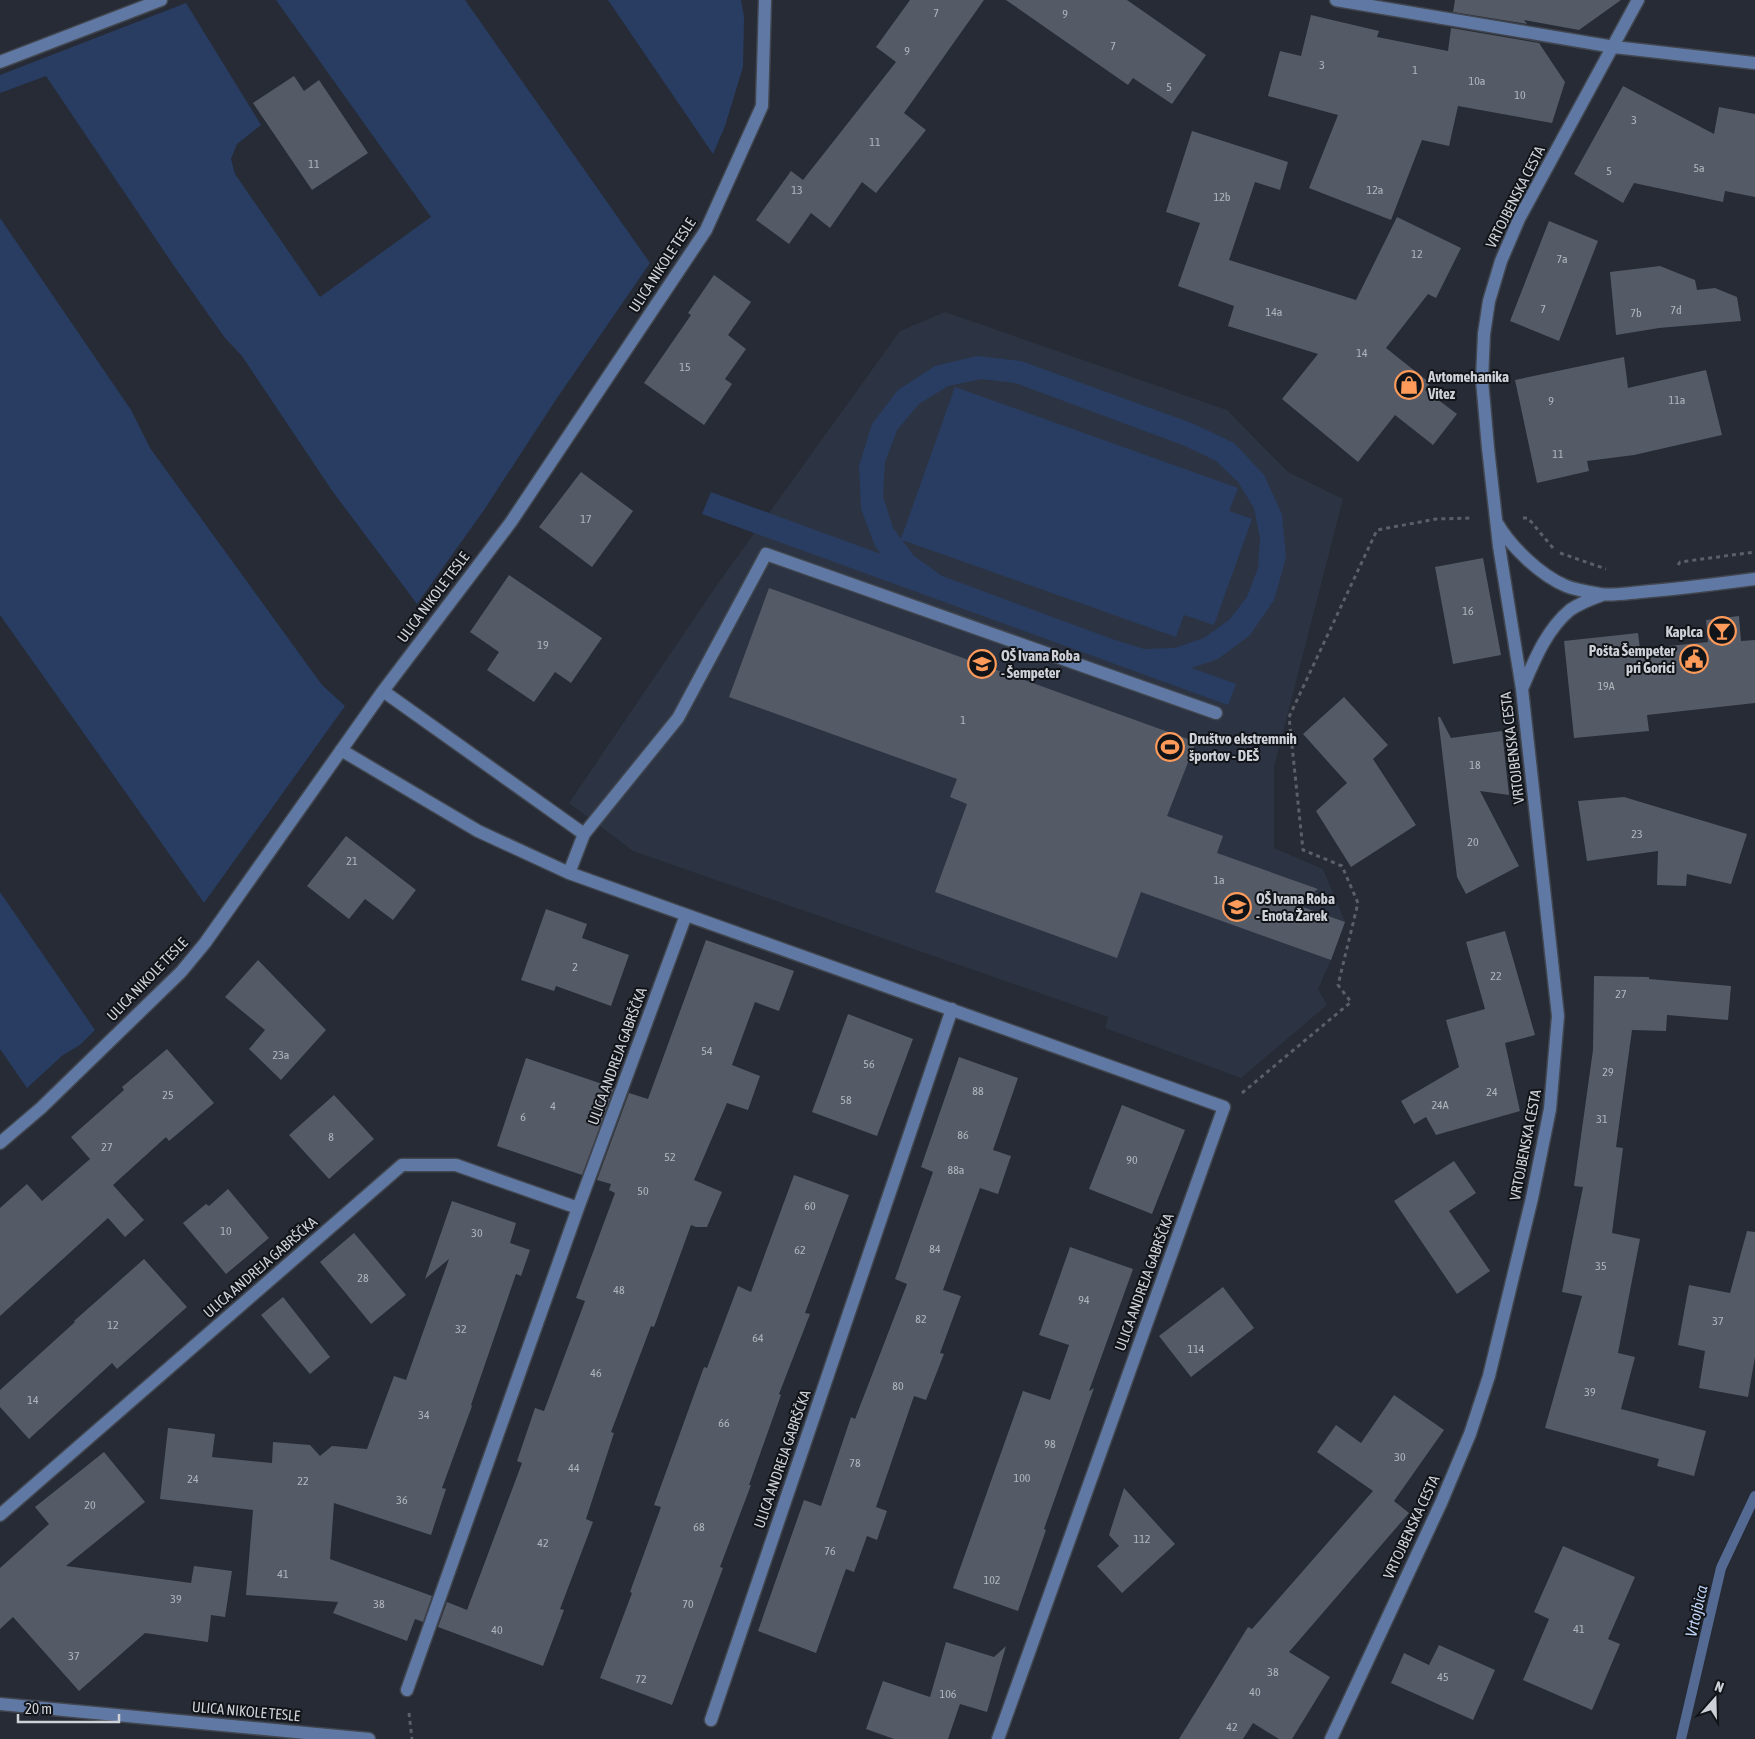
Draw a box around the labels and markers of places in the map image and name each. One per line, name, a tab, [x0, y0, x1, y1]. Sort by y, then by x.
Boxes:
place label: Avtomehanika Vitez	[1427, 368, 1509, 402]
shop icon: Avtomehanika Vitez	[1394, 370, 1424, 400]
bar icon: Kaplca	[1707, 616, 1737, 646]
place label: Kaplca	[1666, 623, 1703, 640]
place label: Pošta Šempeter pri Gorici	[1589, 642, 1676, 676]
public building icon: Pošta Šempeter pri Gorici	[1679, 644, 1709, 674]
place label: OŠ Ivana Roba - Šempeter	[1001, 647, 1080, 681]
school or university icon: OŠ Ivana Roba - Šempeter	[967, 649, 997, 679]
place label: Društvo ekstremnih športov - DEŠ	[1189, 730, 1297, 764]
sports icon: Društvo ekstremnih športov - DEŠ	[1155, 732, 1185, 762]
place label: OŠ Ivana Roba - Enota Žarek	[1256, 890, 1335, 924]
school or university icon: OŠ Ivana Roba - Enota Žarek	[1222, 892, 1252, 922]

